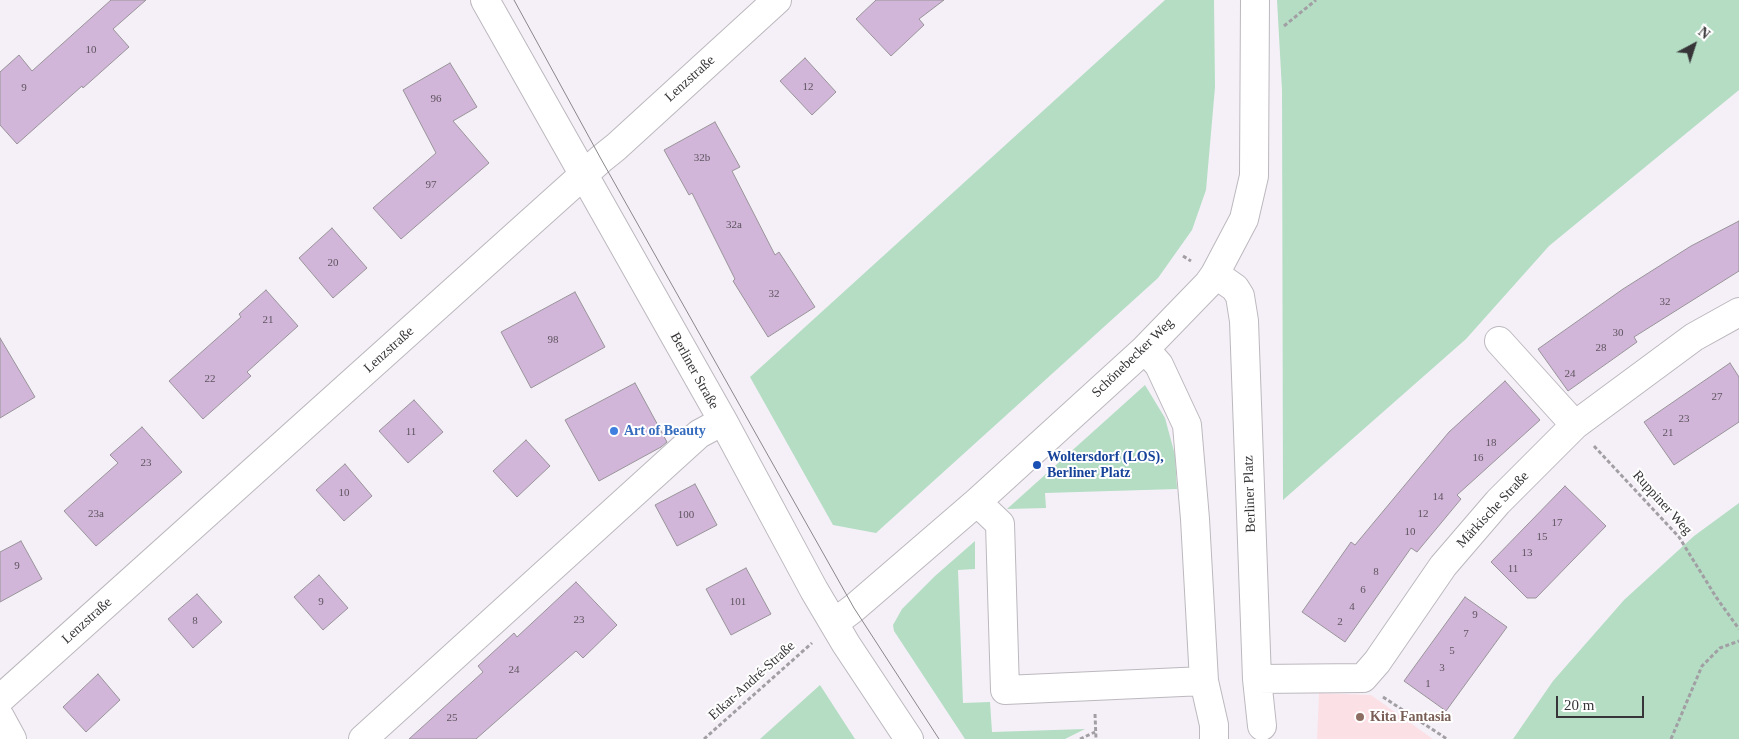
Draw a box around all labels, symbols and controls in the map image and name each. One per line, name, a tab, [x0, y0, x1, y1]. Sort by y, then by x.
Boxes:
north arrow	[1669, 20, 1719, 70]
text: N	[1695, 24, 1713, 42]
house number: 10	[85, 43, 96, 57]
street label: Lenzstraße	[662, 52, 718, 106]
house number: 12	[802, 80, 814, 94]
house number: 9	[21, 81, 27, 95]
house number: 96	[431, 92, 442, 106]
house number: 32b	[694, 151, 710, 165]
house number: 97	[426, 178, 436, 192]
house number: 32a	[726, 218, 742, 232]
house number: 20	[328, 256, 338, 270]
house number: 32	[769, 287, 780, 301]
house number: 32	[1660, 295, 1670, 309]
house number: 21	[262, 313, 274, 327]
street label: Schönebecker Weg	[1089, 315, 1177, 401]
street label: Lenzstraße	[361, 323, 417, 377]
house number: 30	[1612, 326, 1624, 340]
street label: Berliner Straße	[666, 330, 722, 412]
house number: 98	[548, 333, 558, 347]
house number: 28	[1595, 341, 1606, 355]
house number: 24	[1564, 367, 1576, 381]
house number: 22	[204, 372, 216, 386]
house number: 27	[1711, 390, 1722, 404]
house number: 23	[1678, 412, 1690, 426]
place label: Art of Beauty	[624, 423, 706, 439]
house number: 11	[406, 425, 416, 439]
marker: Art of Beauty	[608, 425, 620, 437]
house number: 21	[1662, 426, 1674, 440]
house number: 18	[1485, 436, 1496, 450]
place label: Woltersdorf (LOS), Berliner Platz	[1047, 449, 1164, 482]
house number: 16	[1472, 451, 1484, 465]
street label: Berliner Platz	[1240, 455, 1260, 533]
house number: 23	[140, 456, 152, 470]
marker: Woltersdorf (LOS), Berliner Platz	[1031, 459, 1043, 471]
street label: Ruppiner Weg	[1629, 467, 1695, 539]
street label: Märkische Straße	[1453, 468, 1533, 552]
house number: 10	[338, 486, 349, 500]
house number: 14	[1432, 490, 1444, 504]
house number: 23a	[88, 507, 104, 521]
house number: 12	[1418, 507, 1429, 521]
house number: 100	[678, 508, 694, 522]
house number: 17	[1551, 516, 1562, 530]
house number: 10	[1404, 525, 1416, 539]
house number: 15	[1536, 530, 1548, 544]
house number: 13	[1521, 546, 1532, 560]
house number: 9	[14, 559, 20, 573]
house number: 11	[1508, 562, 1518, 576]
house number: 8	[1373, 565, 1379, 579]
house number: 6	[1360, 583, 1366, 597]
street label: Lenzstraße	[59, 594, 115, 648]
house number: 9	[318, 595, 324, 609]
house number: 101	[730, 595, 746, 609]
house number: 4	[1349, 600, 1355, 614]
house number: 9	[1472, 608, 1478, 622]
house number: 23	[574, 613, 584, 627]
house number: 8	[192, 614, 198, 628]
house number: 2	[1337, 615, 1343, 629]
house number: 7	[1463, 627, 1469, 641]
street label: Etkar-André-Straße	[705, 638, 799, 724]
house number: 5	[1449, 644, 1455, 658]
house number: 3	[1439, 661, 1445, 675]
house number: 24	[508, 663, 520, 677]
house number: 1	[1425, 677, 1431, 691]
scale bar	[1559, 686, 1646, 718]
text: 20 m	[1564, 697, 1594, 713]
place label: Kita Fantasia	[1370, 709, 1451, 725]
house number: 25	[447, 711, 458, 725]
marker: Kita Fantasia	[1354, 711, 1366, 723]

